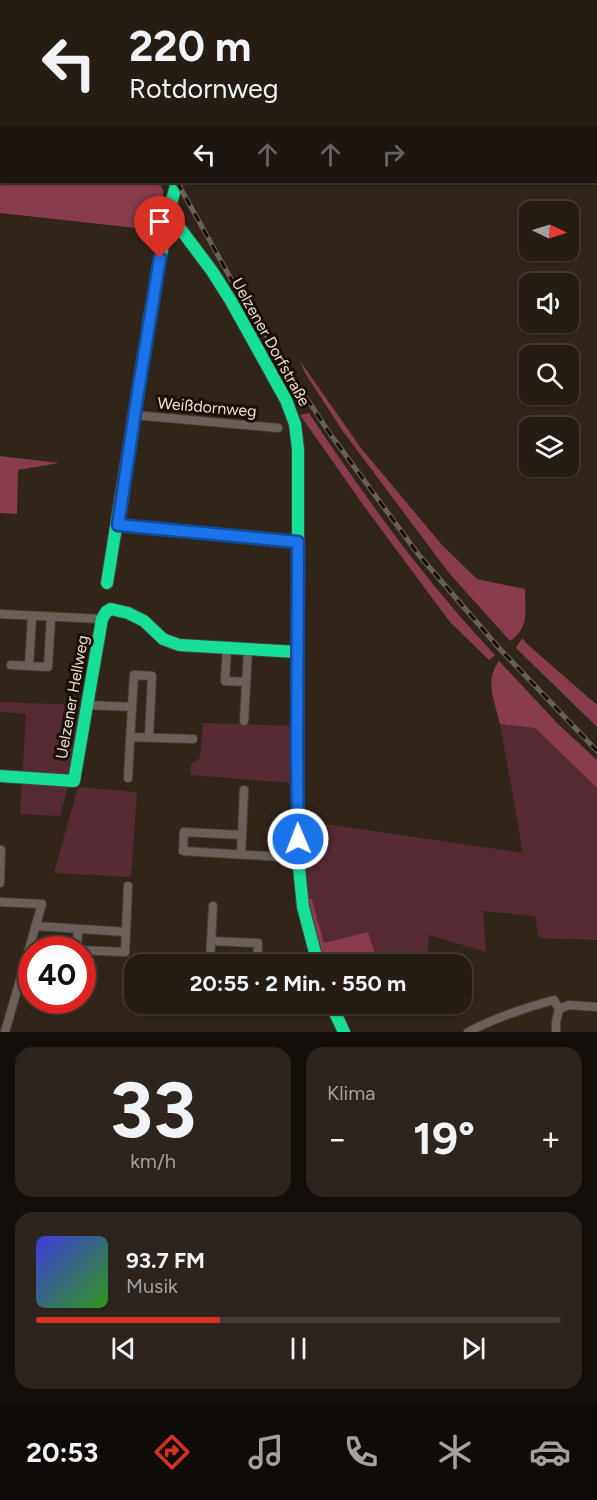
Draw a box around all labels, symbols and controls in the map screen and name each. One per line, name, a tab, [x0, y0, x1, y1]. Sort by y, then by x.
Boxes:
text: 220 m	[129, 21, 251, 72]
icon: left	[30, 24, 108, 102]
text: Rotdornweg	[129, 72, 279, 105]
icon: left	[188, 138, 221, 171]
icon: ahead	[251, 138, 284, 171]
icon: ahead	[314, 138, 347, 171]
icon: right	[377, 138, 410, 171]
pin	[134, 196, 185, 258]
north arrow	[519, 201, 579, 261]
map controls	[519, 201, 579, 477]
icon: arrive	[143, 205, 176, 238]
button: sound	[519, 273, 579, 333]
street label: Uelzener Dorfstraße	[228, 275, 314, 410]
button: search	[519, 345, 579, 405]
street label: Weißdornweg	[157, 393, 257, 421]
button: layers	[519, 417, 579, 477]
street label: Uelzener Hellweg	[52, 634, 92, 760]
position arrow	[266, 807, 330, 871]
speed limit sign: 40	[18, 936, 96, 1014]
text: 20:55 · 2 Min. · 550 m	[190, 970, 406, 997]
text: 33	[110, 1063, 196, 1157]
text: Klima	[327, 1081, 375, 1105]
text: 19°	[413, 1111, 475, 1165]
text: −	[327, 1119, 348, 1158]
text: +	[540, 1119, 561, 1158]
text: km/h	[130, 1149, 176, 1173]
text: 93.7 FM	[126, 1247, 205, 1274]
text: Musik	[126, 1274, 178, 1298]
icon: previous	[107, 1332, 140, 1365]
icon: pause	[282, 1332, 315, 1365]
icon: next	[457, 1332, 490, 1365]
icon: directions	[151, 1431, 193, 1473]
icon: music	[245, 1431, 287, 1473]
icon: phone	[340, 1431, 382, 1473]
icon: climate	[434, 1431, 476, 1473]
icon: car	[529, 1431, 571, 1473]
text: 20:53	[26, 1436, 98, 1469]

